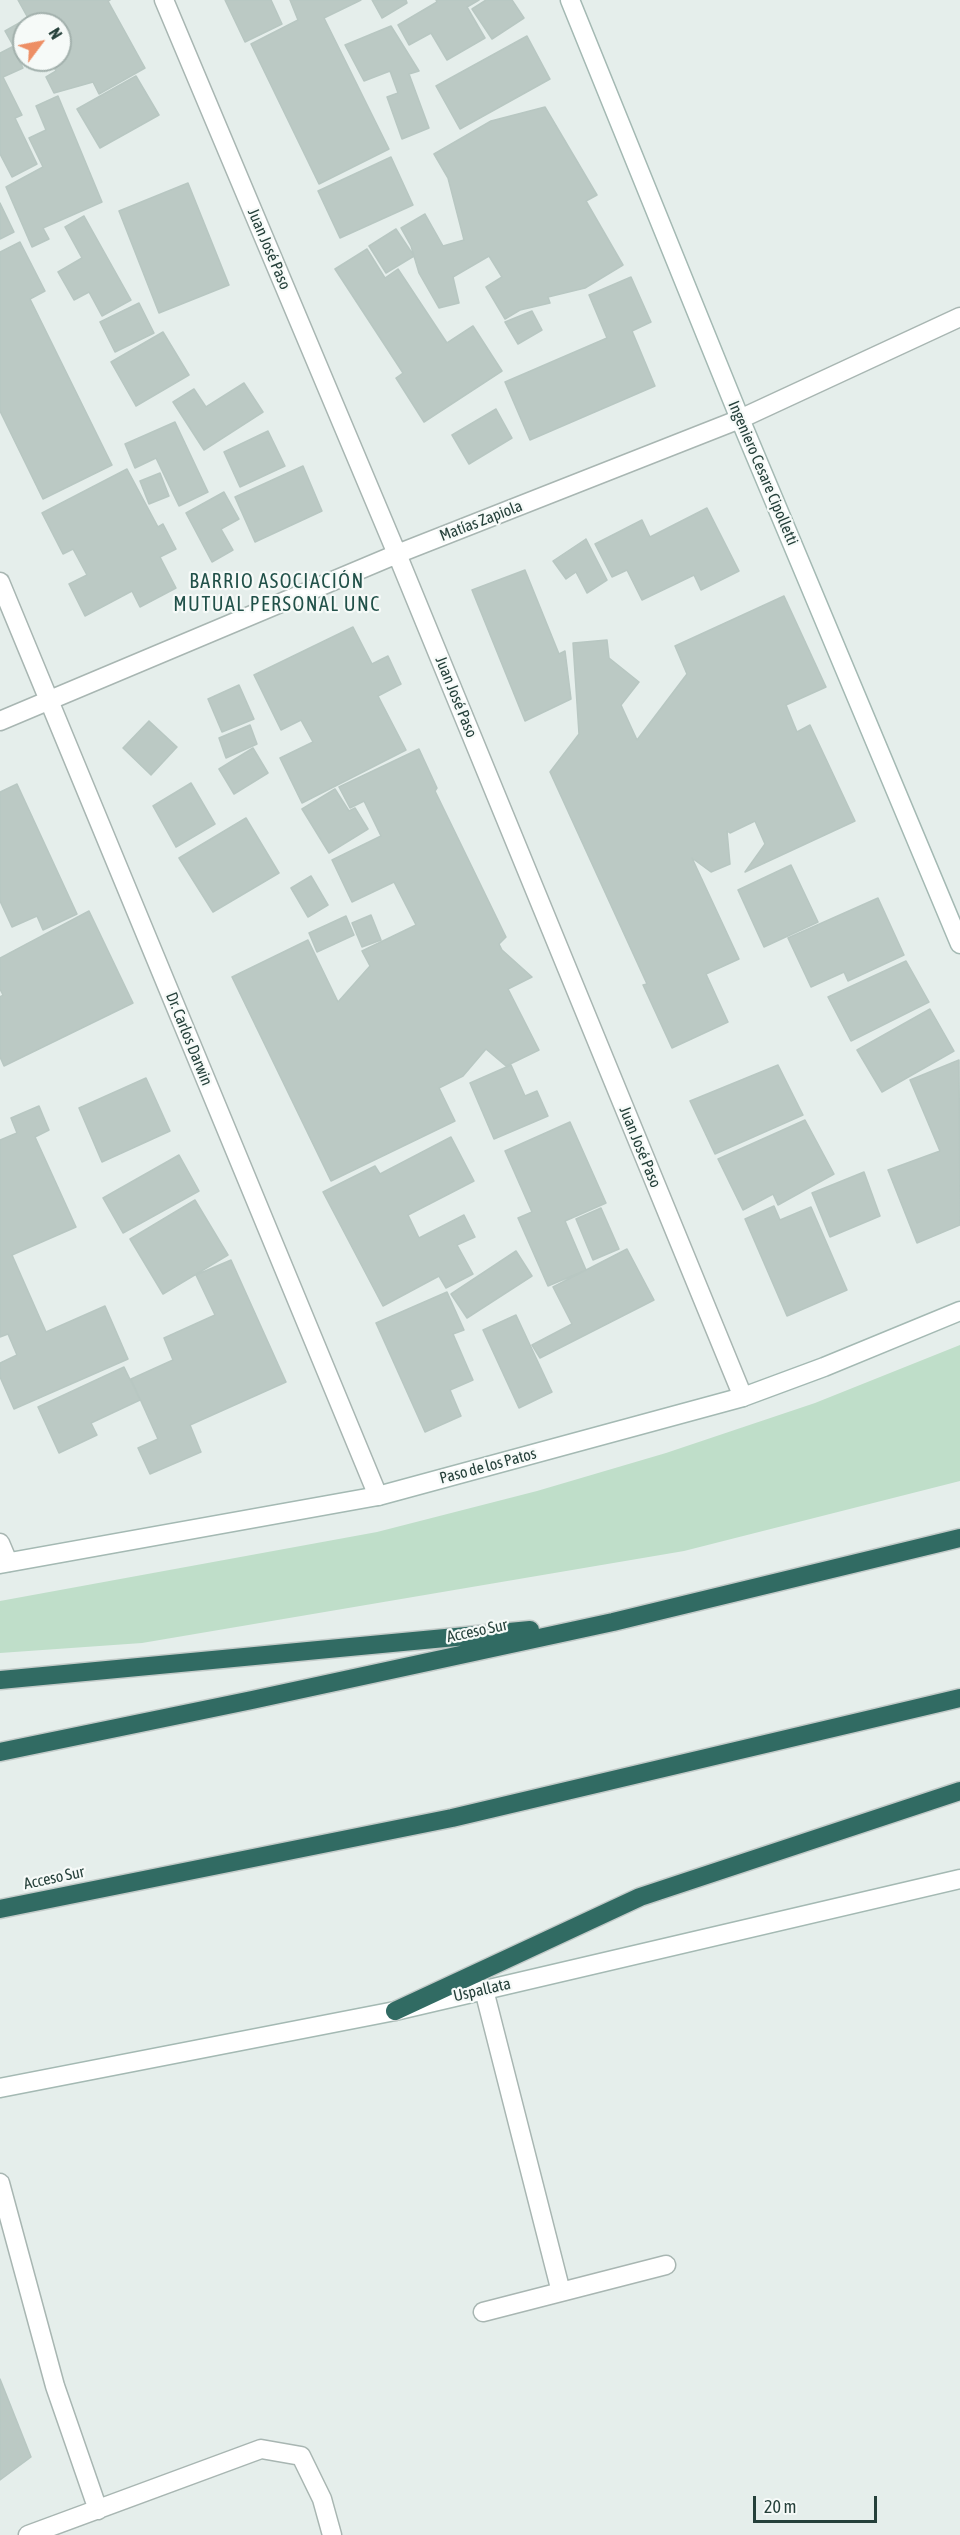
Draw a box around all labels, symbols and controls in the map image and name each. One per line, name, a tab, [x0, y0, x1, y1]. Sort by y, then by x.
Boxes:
north arrow	[12, 12, 72, 72]
text: N	[45, 25, 66, 42]
street label: Juan José Paso	[243, 206, 295, 292]
street label: Ingeniero Cesare Cipolletti	[724, 398, 802, 548]
street label: Matías Zapiola	[437, 496, 525, 546]
district label: BARRIO ASOCIACIÓN MUTUAL PERSONAL UNC	[173, 570, 381, 617]
street label: Juan José Paso	[431, 653, 481, 741]
street label: Dr. Carlos Darwin	[162, 990, 216, 1088]
street label: Juan José Paso	[615, 1103, 665, 1191]
street label: Paso de los Patos	[438, 1444, 538, 1488]
street label: Acceso Sur	[445, 1615, 509, 1647]
street label: Acceso Sur	[22, 1862, 86, 1894]
street label: Uspallata	[452, 1974, 512, 2006]
scale bar	[756, 2484, 880, 2522]
text: 20 m	[764, 2496, 796, 2517]

